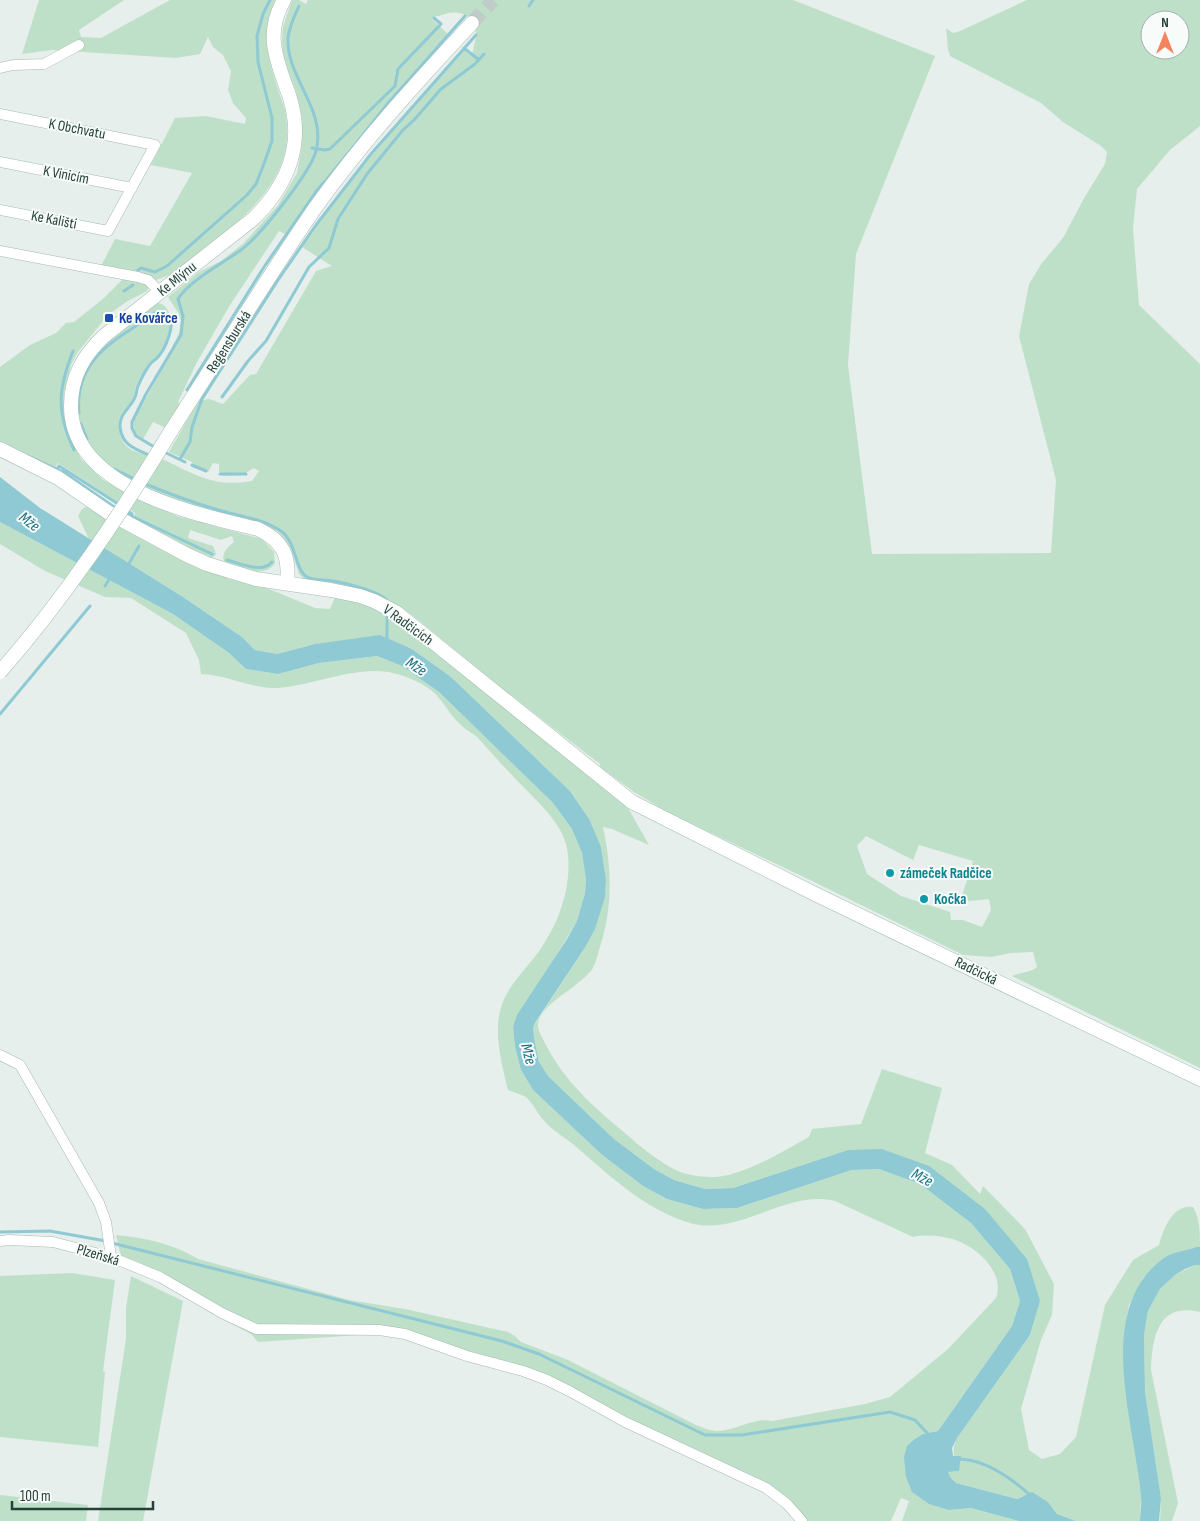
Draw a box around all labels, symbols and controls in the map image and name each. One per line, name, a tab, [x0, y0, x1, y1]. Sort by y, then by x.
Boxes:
north arrow	[1140, 10, 1190, 60]
text: N	[1161, 14, 1169, 31]
street label: K Obchvatu	[47, 114, 107, 144]
street label: K Vinicím	[41, 161, 91, 189]
street label: Ke Kališti	[30, 206, 79, 234]
street label: Ke Mlýnu	[153, 257, 201, 301]
street label: Regensburská	[202, 307, 256, 377]
place label: Ke Kovářce	[119, 309, 178, 328]
marker: Ke Kovářce	[103, 312, 115, 324]
water label: Mže	[15, 508, 43, 536]
street label: V Radčicích	[379, 600, 437, 650]
water label: Mže	[402, 653, 430, 681]
place label: zámeček Radčice	[900, 864, 992, 883]
marker: zámeček Radčice	[884, 867, 896, 879]
place label: Kočka	[934, 890, 966, 909]
marker: Kočka	[918, 893, 930, 905]
street label: Radčická	[952, 953, 1001, 990]
water label: Mže	[516, 1042, 540, 1066]
water label: Mže	[908, 1165, 936, 1191]
street label: Plzeňská	[74, 1240, 122, 1271]
scale bar	[12, 1478, 154, 1510]
text: 100 m	[20, 1487, 51, 1506]

